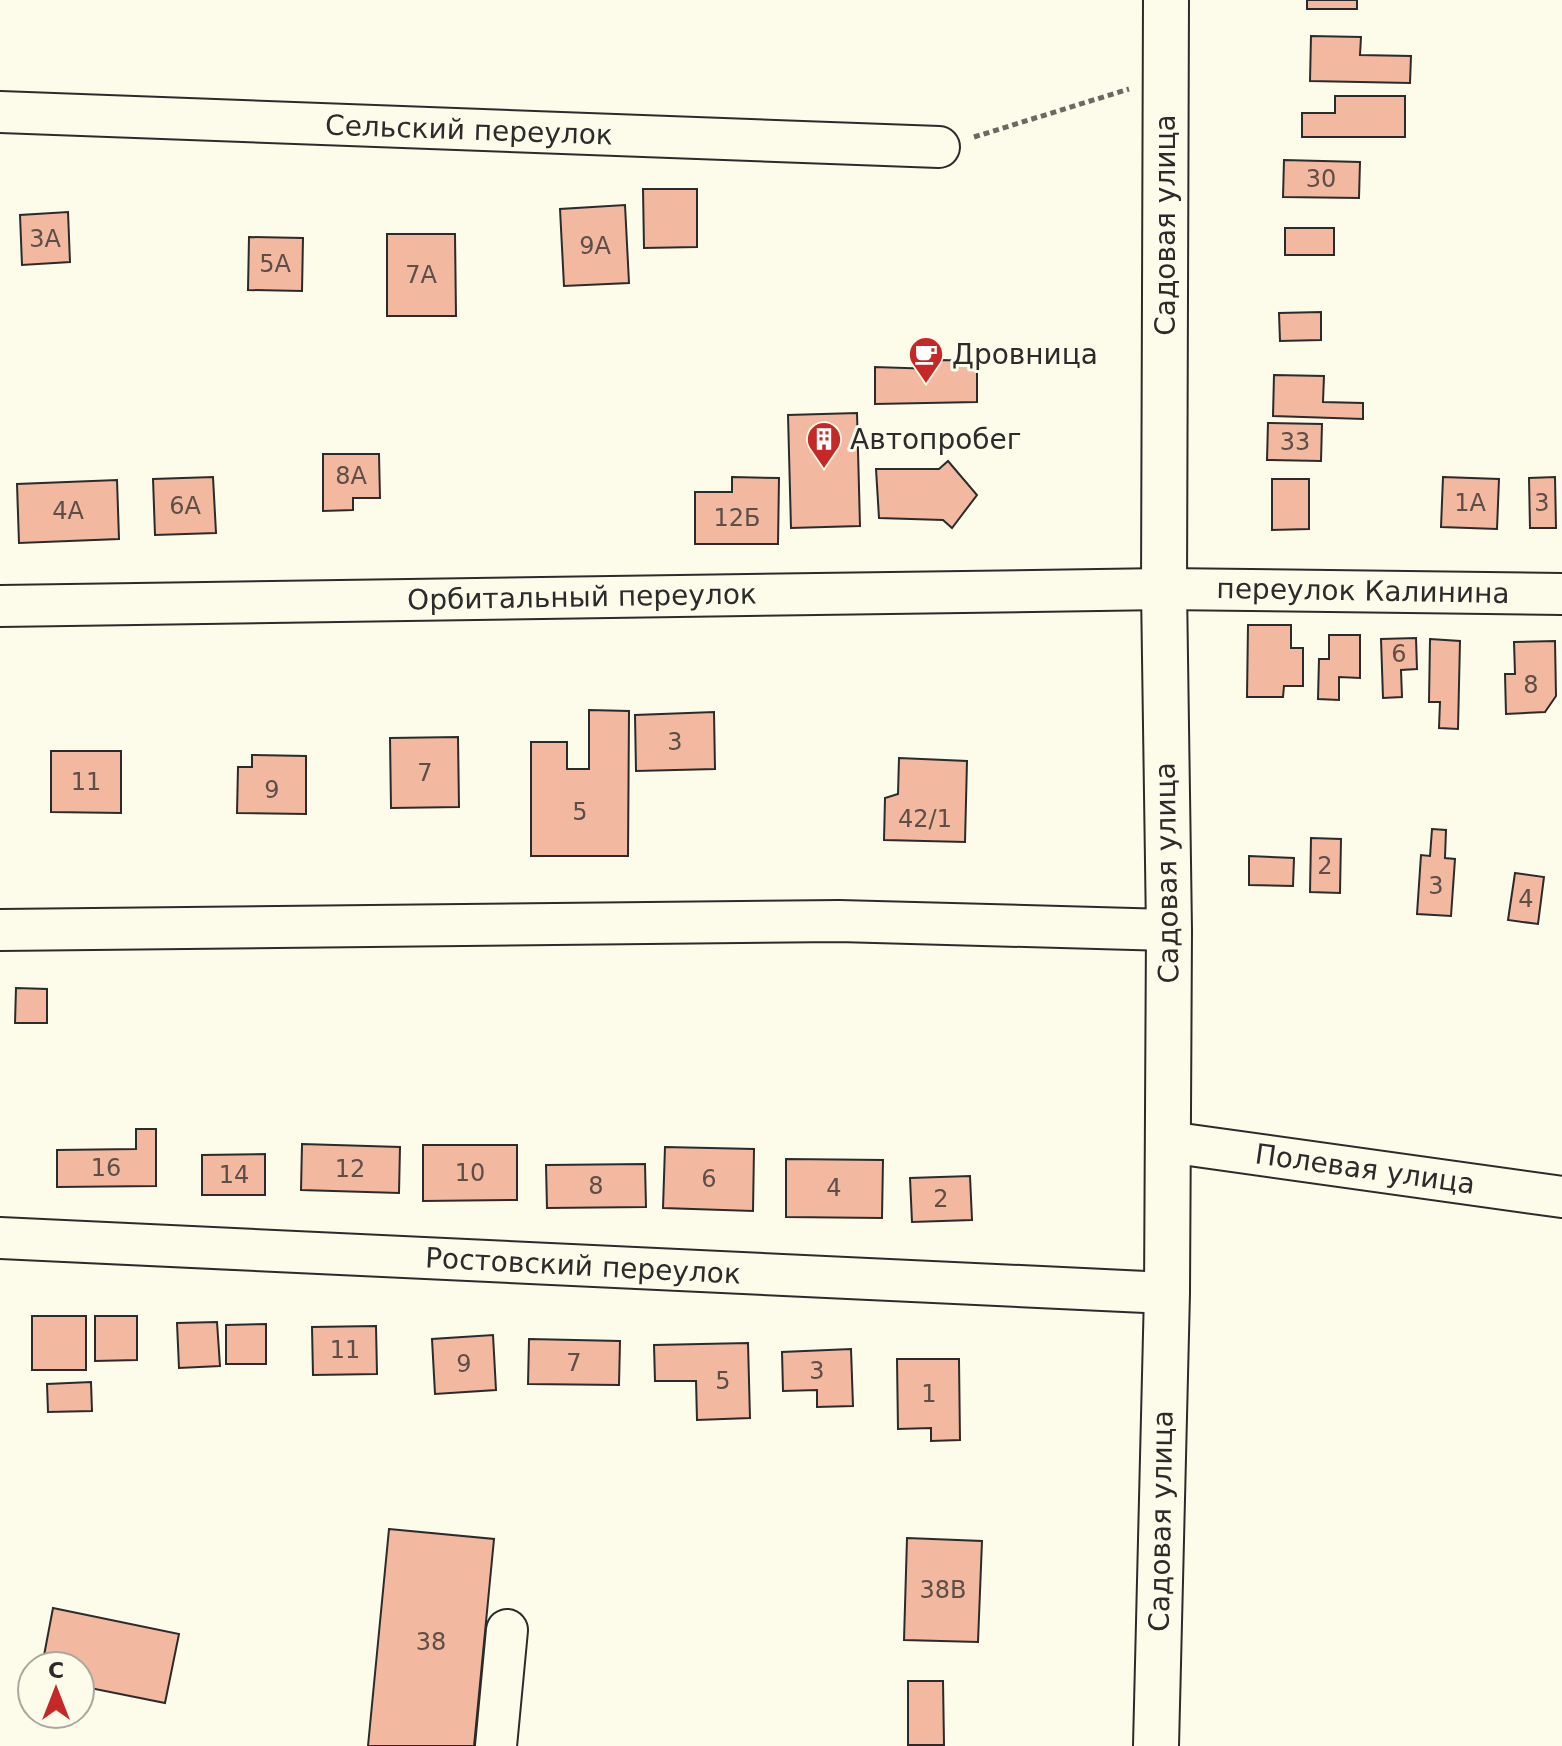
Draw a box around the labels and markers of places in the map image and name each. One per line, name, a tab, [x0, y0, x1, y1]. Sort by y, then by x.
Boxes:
cafe icon: Дровница	[907, 335, 945, 385]
place label: Дровница	[952, 338, 1098, 371]
building icon: Автопробег	[805, 420, 843, 470]
place label: Автопробег	[850, 423, 1022, 456]

